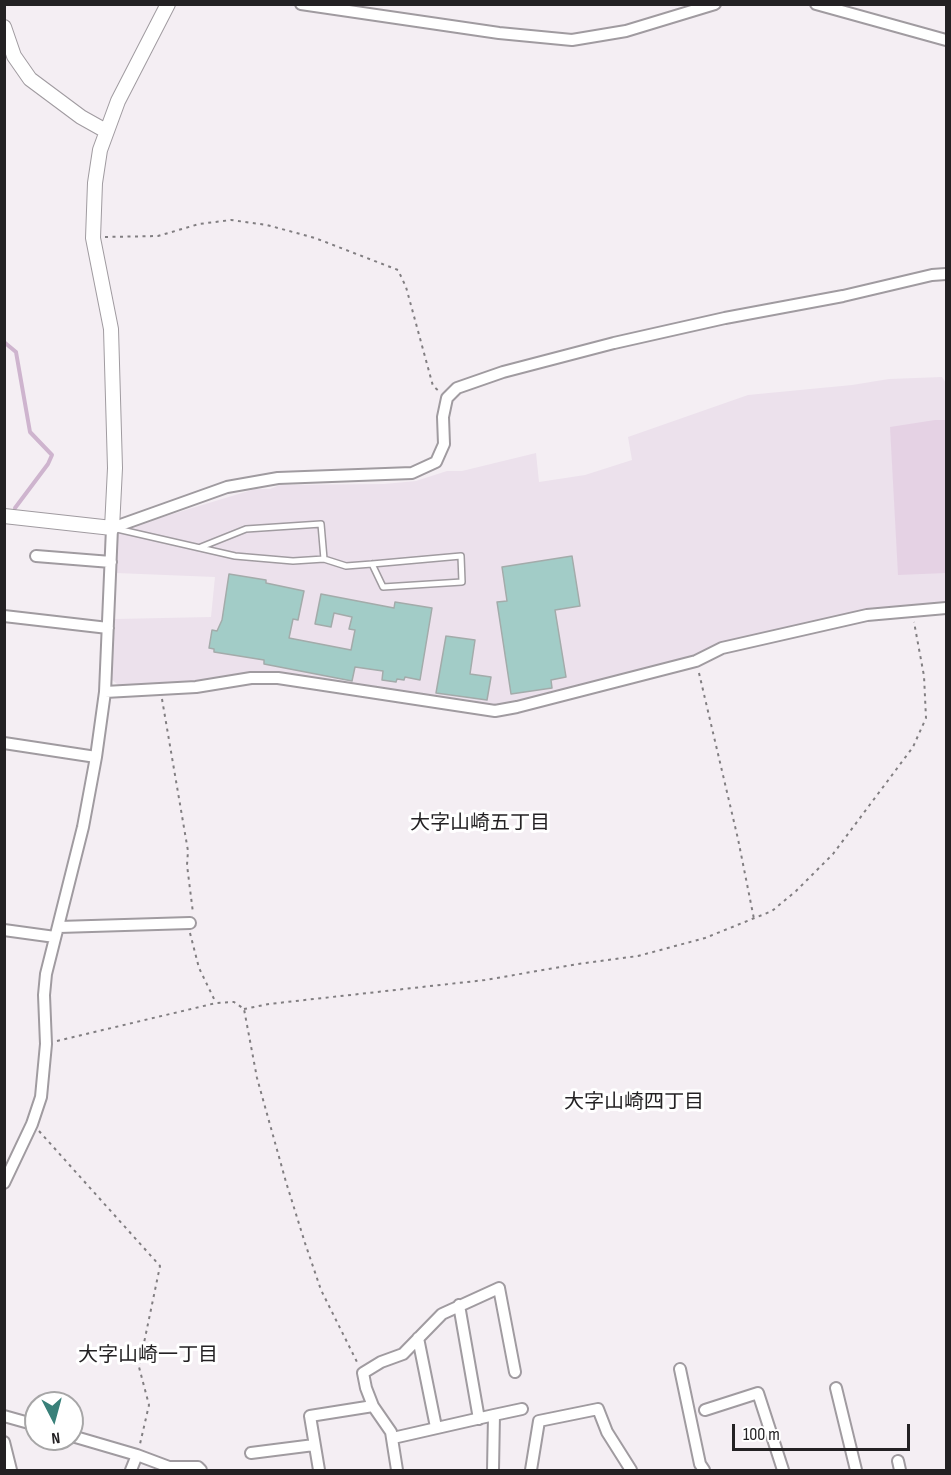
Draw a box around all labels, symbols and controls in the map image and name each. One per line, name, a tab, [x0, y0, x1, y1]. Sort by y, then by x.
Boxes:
district label: 大字山崎五丁目	[410, 812, 550, 836]
district label: 大字山崎四丁目	[564, 1091, 704, 1115]
district label: 大字山崎一丁目	[78, 1344, 218, 1368]
north arrow	[24, 1391, 84, 1451]
scale bar	[735, 1412, 914, 1450]
text: 100 m	[743, 1424, 780, 1445]
text: N	[50, 1428, 61, 1447]

